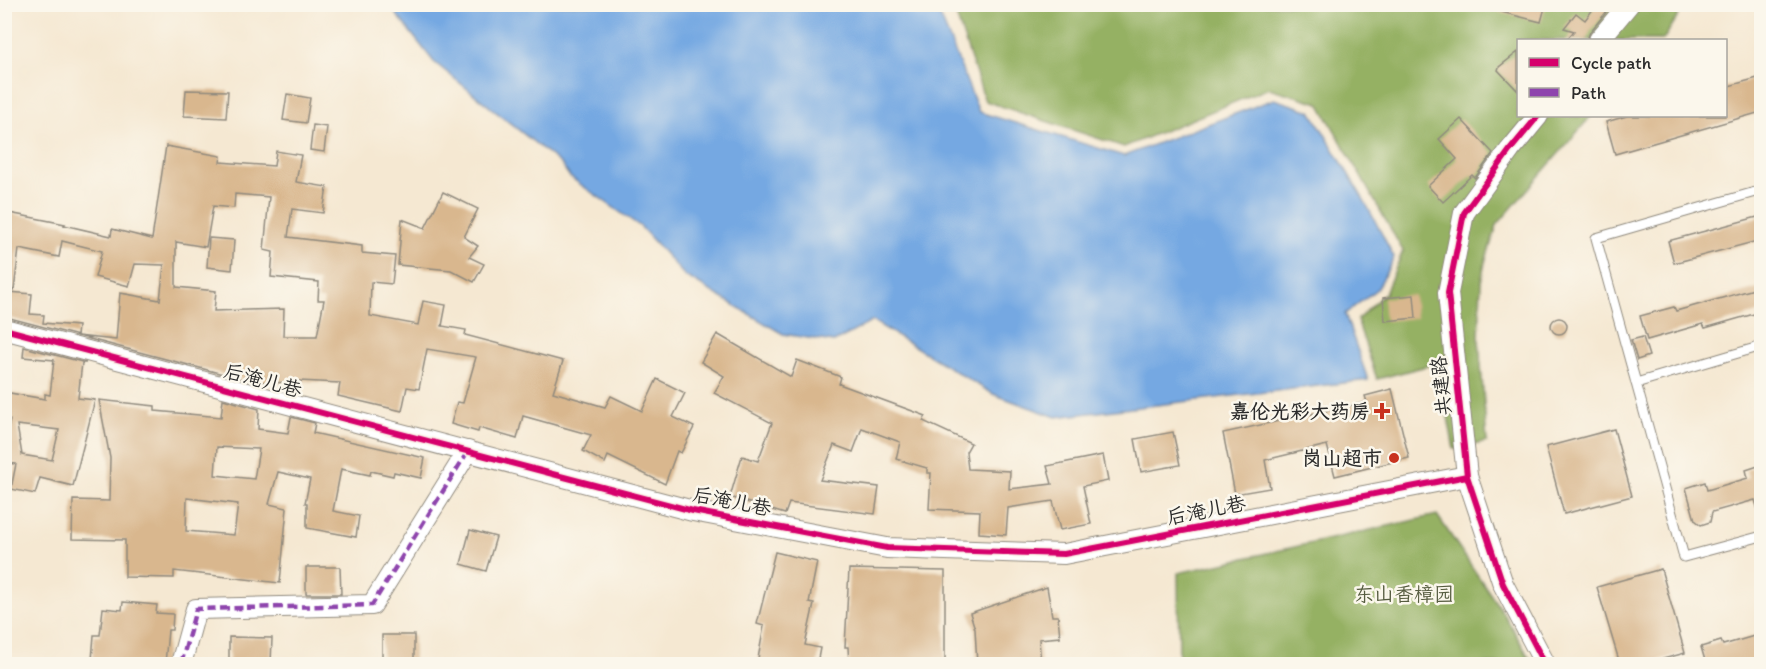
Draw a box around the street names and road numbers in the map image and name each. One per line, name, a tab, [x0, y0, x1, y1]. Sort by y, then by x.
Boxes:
street label: 共建路	[1426, 354, 1456, 417]
street label: 后淹儿巷	[221, 358, 306, 402]
street label: 后淹儿巷	[690, 482, 775, 521]
street label: 后淹儿巷	[1164, 490, 1249, 529]

